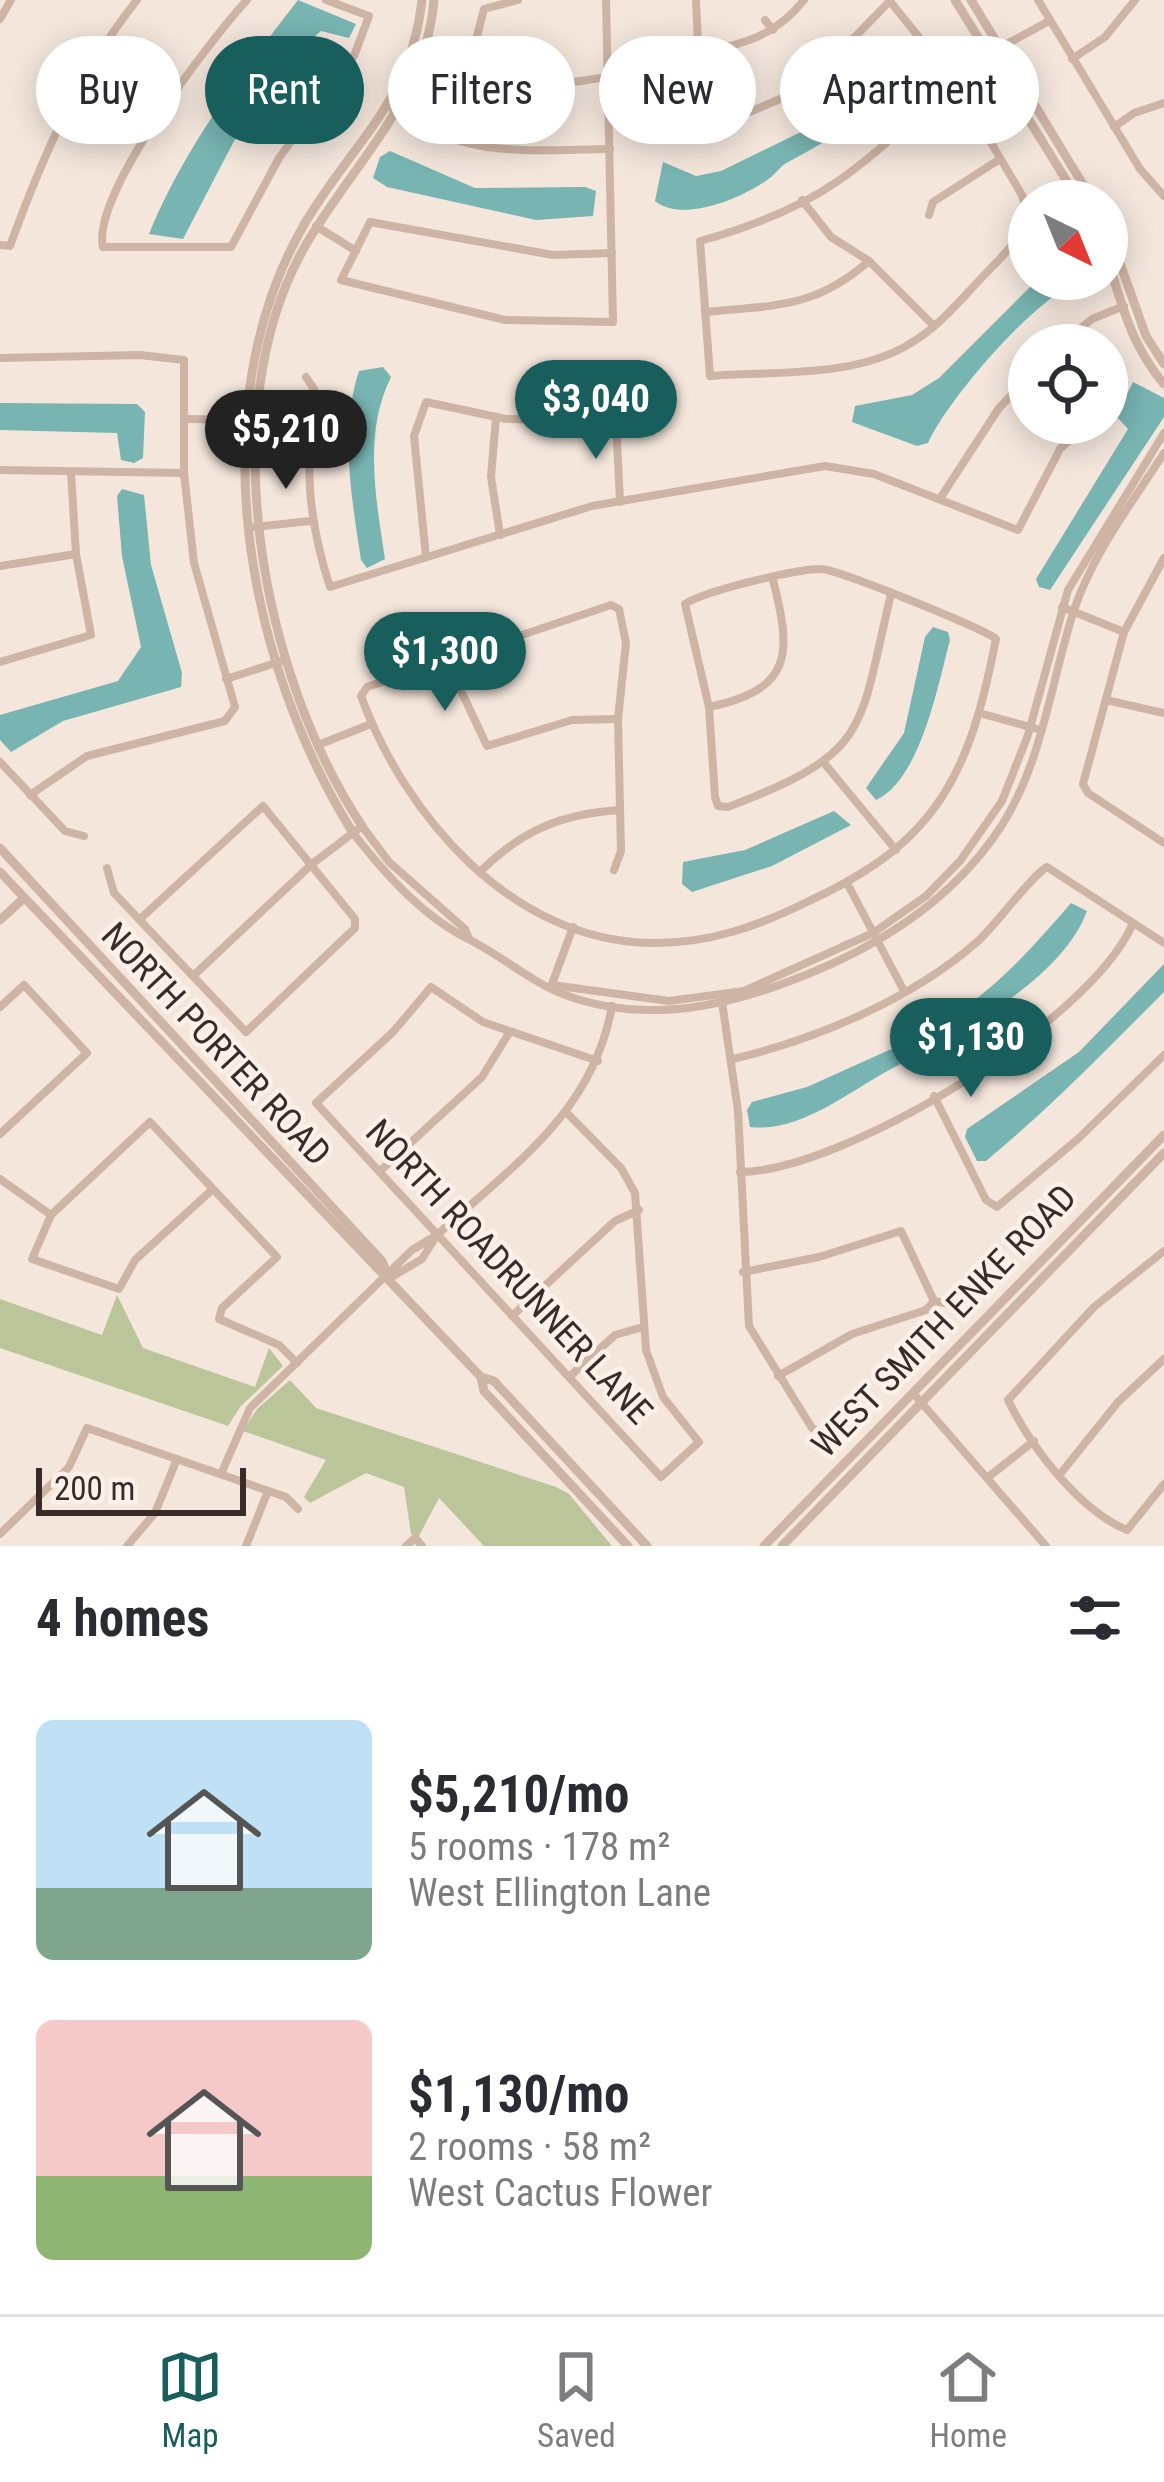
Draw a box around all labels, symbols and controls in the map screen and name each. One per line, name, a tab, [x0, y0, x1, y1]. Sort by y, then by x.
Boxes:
chip: Buy	[36, 36, 181, 144]
chip: Rent	[205, 36, 364, 144]
chip: Filters	[388, 36, 575, 144]
chip: New	[599, 36, 756, 144]
chip: Apartment	[780, 36, 1039, 144]
north arrow	[1008, 180, 1128, 300]
map controls	[1008, 180, 1128, 444]
button: locate	[1008, 324, 1128, 444]
pin: $3,040	[498, 360, 694, 462]
text: $3,040	[542, 376, 650, 422]
pin: $5,210	[188, 390, 384, 492]
text: $5,210	[232, 406, 340, 452]
pin: $1,300	[347, 612, 543, 714]
text: $1,300	[391, 628, 499, 674]
street label: NORTH PORTER ROAD	[93, 914, 339, 1174]
pin: $1,130	[873, 998, 1069, 1100]
text: $1,130	[917, 1014, 1025, 1060]
street label: NORTH ROADRUNNER LANE	[357, 1111, 661, 1433]
street label: WEST SMITH ENKE ROAD	[803, 1176, 1085, 1466]
scale bar	[36, 1462, 246, 1515]
text: 200 m	[54, 1469, 135, 1508]
icon: filters	[1062, 1585, 1128, 1651]
text: 4 homes	[36, 1589, 209, 1648]
text: $5,210/mo	[408, 1765, 629, 1824]
icon: home	[132, 1768, 276, 1912]
text: 5 rooms · 178 m²	[408, 1824, 670, 1870]
text: West Ellington Lane	[408, 1870, 711, 1916]
text: $1,130/mo	[408, 2065, 629, 2124]
icon: home	[132, 2068, 276, 2212]
text: 2 rooms · 58 m²	[408, 2124, 651, 2170]
text: West Cactus Flower	[408, 2170, 712, 2216]
tab: Map	[157, 2344, 223, 2455]
tab: Saved	[537, 2344, 616, 2455]
tab: Home	[930, 2344, 1007, 2455]

